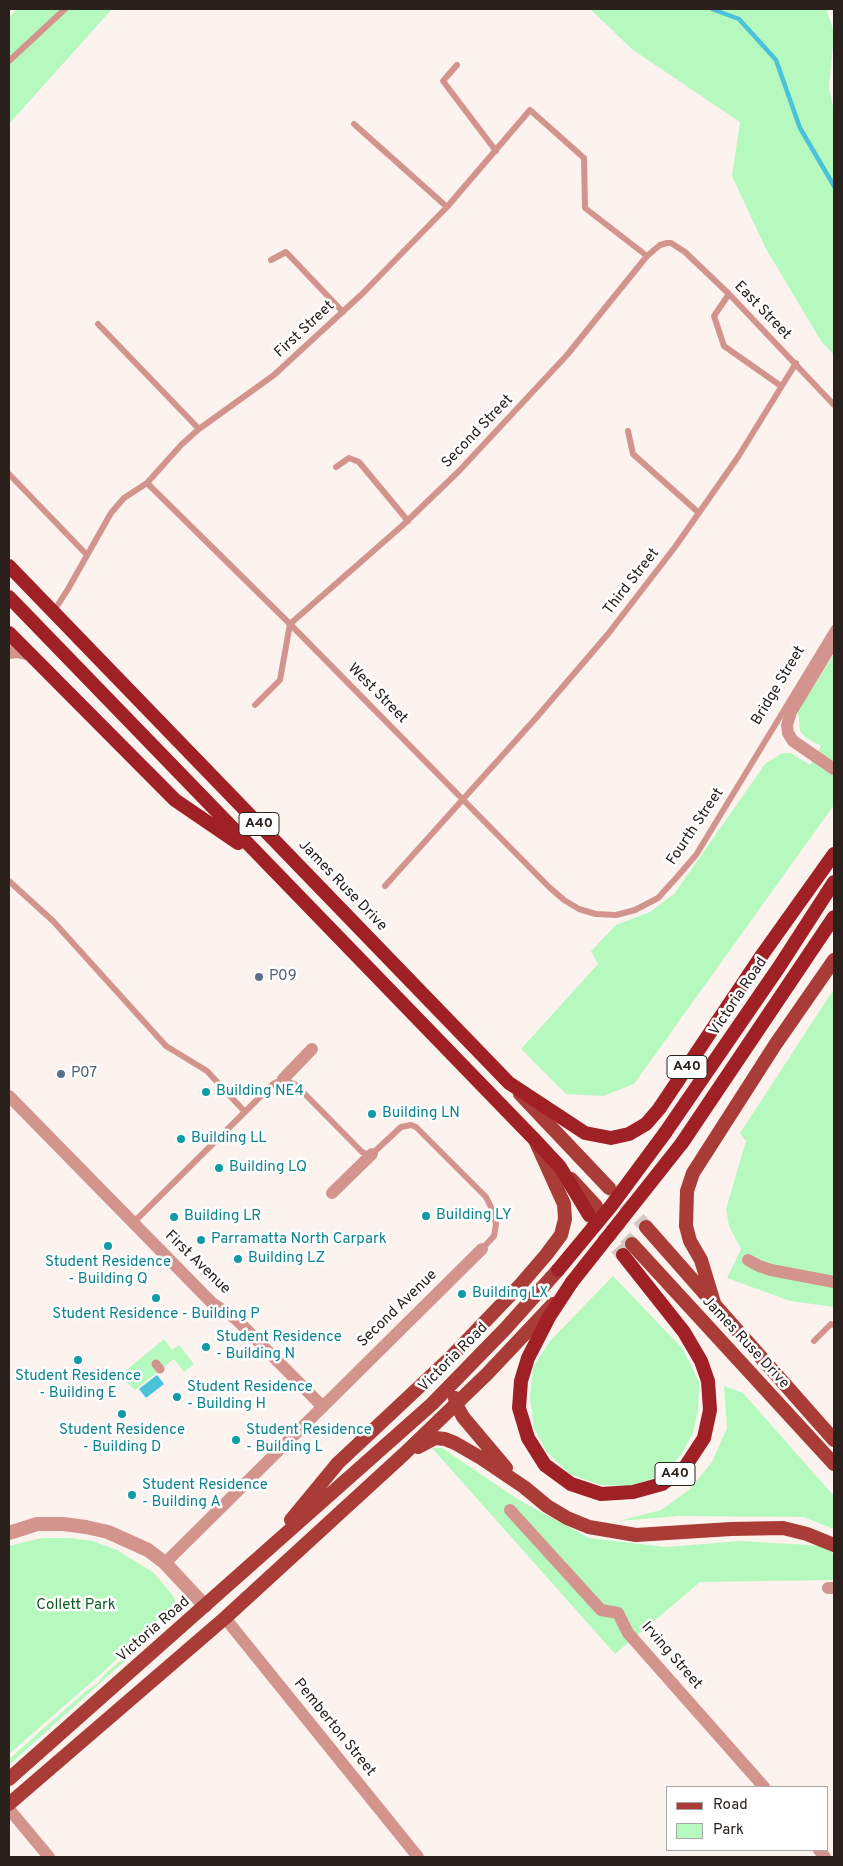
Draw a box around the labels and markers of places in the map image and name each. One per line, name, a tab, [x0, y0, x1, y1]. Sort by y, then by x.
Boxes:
place label: P09	[269, 968, 297, 986]
marker: P09	[253, 971, 265, 983]
place label: P07	[71, 1065, 97, 1083]
marker: P07	[55, 1068, 67, 1080]
place label: Building NE4	[216, 1083, 304, 1101]
marker: Building NE4	[200, 1086, 212, 1098]
place label: Building LN	[382, 1105, 460, 1123]
marker: Building LN	[366, 1108, 378, 1120]
place label: Building LL	[191, 1130, 267, 1148]
marker: Building LL	[175, 1133, 187, 1145]
place label: Building LQ	[229, 1159, 307, 1177]
marker: Building LQ	[213, 1162, 225, 1174]
place label: Building LY	[436, 1207, 512, 1225]
place label: Building LR	[184, 1208, 261, 1226]
marker: Building LY	[420, 1210, 432, 1222]
marker: Building LR	[168, 1211, 180, 1223]
place label: Parramatta North Carpark	[211, 1231, 387, 1249]
marker: Parramatta North Carpark	[195, 1234, 207, 1246]
marker: Student Residence - Building Q	[102, 1240, 114, 1252]
place label: Building LZ	[248, 1250, 325, 1268]
marker: Building LZ	[232, 1253, 244, 1265]
place label: Student Residence - Building Q	[45, 1254, 171, 1289]
place label: Building LX	[472, 1285, 548, 1303]
marker: Building LX	[456, 1288, 468, 1300]
marker: Student Residence - Building P	[150, 1292, 162, 1304]
place label: Student Residence - Building P	[52, 1306, 260, 1324]
place label: Student Residence - Building N	[216, 1329, 342, 1364]
marker: Student Residence - Building N	[200, 1341, 212, 1353]
marker: Student Residence - Building E	[72, 1354, 84, 1366]
place label: Student Residence - Building E	[15, 1368, 141, 1403]
place label: Student Residence - Building H	[187, 1379, 313, 1414]
marker: Student Residence - Building H	[171, 1391, 183, 1403]
marker: Student Residence - Building D	[116, 1408, 128, 1420]
place label: Student Residence - Building D	[59, 1422, 185, 1457]
place label: Student Residence - Building L	[246, 1422, 372, 1457]
marker: Student Residence - Building L	[230, 1434, 242, 1446]
place label: Student Residence - Building A	[142, 1477, 268, 1512]
marker: Student Residence - Building A	[126, 1489, 138, 1501]

